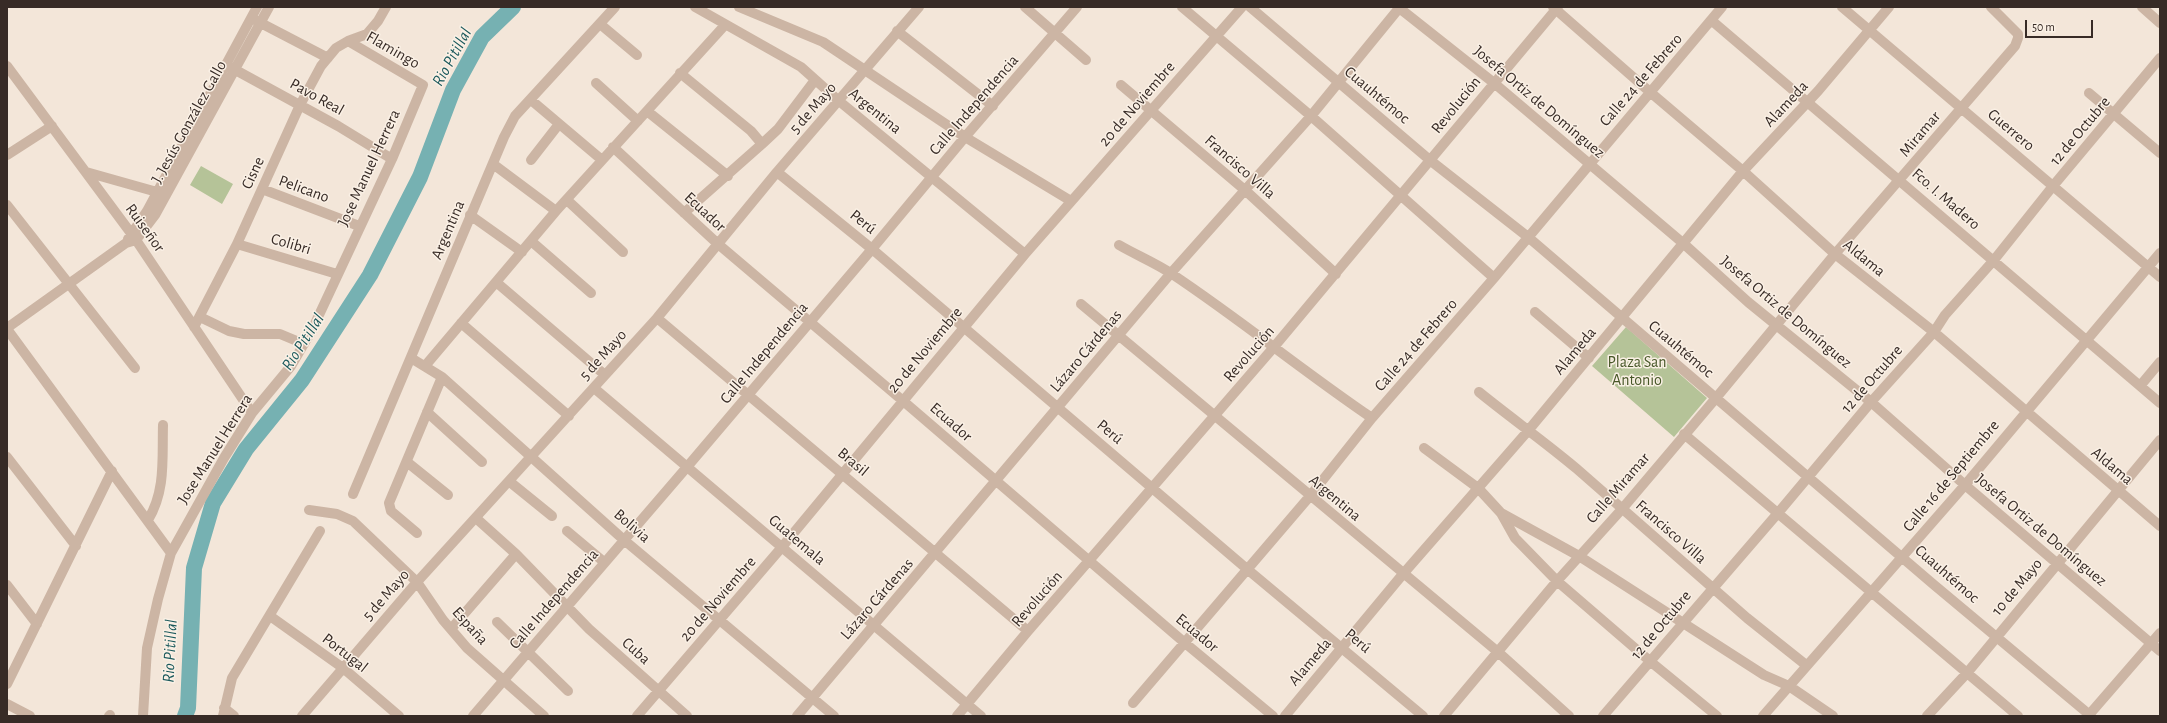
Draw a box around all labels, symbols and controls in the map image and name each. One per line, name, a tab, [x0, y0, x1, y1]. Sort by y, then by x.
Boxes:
scale bar	[2027, 12, 2095, 38]
text: 50 m	[2032, 21, 2055, 33]
water label: Rio Pitillal	[428, 24, 476, 90]
street label: Flamingo	[363, 27, 423, 73]
street label: Calle 24 de Febrero	[1595, 30, 1687, 130]
street label: Josefa Ortiz de Domínguez	[1470, 42, 1608, 162]
street label: Calle Independencia	[925, 51, 1023, 159]
street label: J. Jesús González Gallo	[147, 57, 231, 187]
street label: 20 de Noviembre	[1095, 58, 1179, 150]
street label: Cuauhtémoc	[1340, 62, 1414, 128]
street label: Revolución	[1427, 72, 1485, 138]
street label: Pavo Real	[286, 74, 348, 120]
street label: Alameda	[1760, 77, 1812, 131]
street label: 5 de Mayo	[786, 78, 840, 138]
street label: Argentina	[845, 84, 905, 138]
street label: 12 de Octubre	[2046, 93, 2114, 169]
street label: Guerrero	[1984, 105, 2038, 155]
street label: Jose Manuel Herrera	[334, 107, 404, 229]
street label: Miramar	[1895, 107, 1945, 161]
street label: Francisco Villa	[1201, 131, 1279, 203]
street label: Cisne	[237, 154, 269, 192]
street label: Fco. I. Madero	[1908, 164, 1984, 234]
street label: Pelicano	[276, 171, 332, 207]
street label: Ecuador	[680, 188, 730, 236]
street label: Argentina	[427, 198, 469, 262]
street label: Ruiseñor	[121, 200, 169, 256]
street label: Perú	[846, 206, 880, 238]
street label: Colibri	[269, 229, 313, 259]
street label: Aldama	[1839, 235, 1889, 281]
street label: Josefa Ortiz de Domínguez	[1717, 252, 1855, 372]
street label: Calle 24 de Febrero	[1370, 295, 1462, 395]
street label: Calle Independencia	[716, 298, 812, 408]
street label: 20 de Noviembre	[883, 303, 967, 397]
street label: Lázaro Cárdenas	[1046, 306, 1126, 396]
water label: Rio Pitillal	[277, 310, 329, 374]
street label: Cuauhtémoc	[1644, 316, 1718, 382]
street label: Revolución	[1219, 322, 1279, 386]
street label: Alameda	[1550, 323, 1600, 379]
street label: 5 de Mayo	[575, 326, 631, 384]
street label: 12 de Octubre	[1837, 341, 1907, 417]
park label: Plaza San Antonio	[1607, 352, 1667, 390]
street label: Jose Manuel Herrera	[173, 390, 257, 508]
street label: Ecuador	[926, 398, 976, 446]
street label: Perú	[1093, 416, 1127, 448]
street label: Calle 16 de Septiembre	[1899, 416, 2003, 536]
street label: Aldama	[2087, 443, 2137, 489]
street label: Brasil	[834, 444, 872, 480]
street label: Calle Miramar	[1582, 449, 1654, 527]
street label: Josefa Ortiz de Domínguez	[1972, 470, 2110, 590]
street label: Argentina	[1305, 471, 1365, 525]
street label: Francisco Villa	[1632, 496, 1710, 568]
street label: Bolivia	[610, 505, 654, 547]
street label: Guatemala	[765, 511, 829, 569]
street label: Cuauhtémoc	[1911, 541, 1983, 607]
street label: Calle Independencia	[505, 545, 603, 653]
street label: 20 de Noviembre	[676, 553, 760, 645]
street label: Lázaro Cárdenas	[836, 554, 918, 644]
street label: 10 de Mayo	[1987, 554, 2047, 620]
street label: 5 de Mayo	[359, 565, 413, 625]
street label: Revolución	[1007, 567, 1067, 631]
street label: 12 de Octubre	[1627, 587, 1695, 663]
street label: España	[448, 603, 492, 649]
street label: Ecuador	[1172, 610, 1222, 656]
water label: Rio Pitillal	[158, 619, 182, 683]
street label: Perú	[1341, 625, 1375, 657]
street label: Portugal	[318, 629, 372, 677]
street label: Cuba	[618, 633, 654, 669]
street label: Alameda	[1285, 634, 1335, 690]

